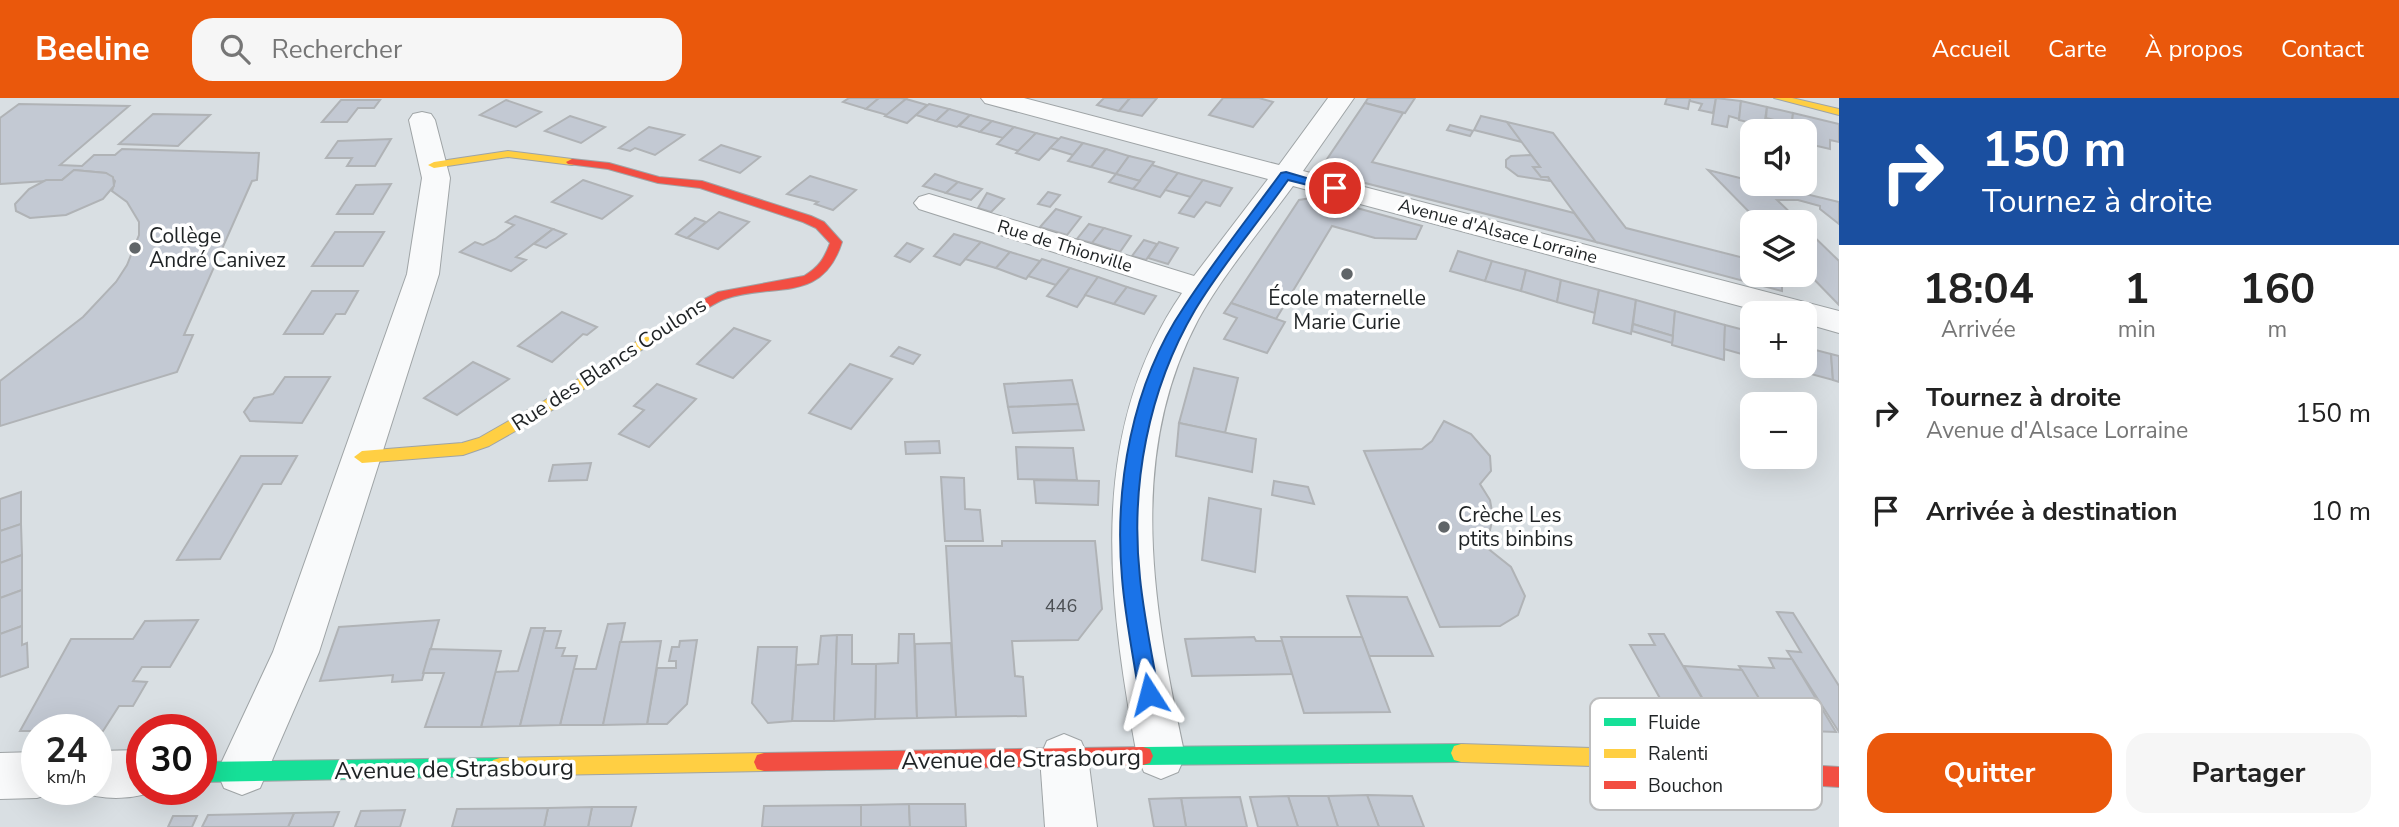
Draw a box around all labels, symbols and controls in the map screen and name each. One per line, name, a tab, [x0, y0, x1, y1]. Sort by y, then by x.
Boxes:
search box	[192, 18, 682, 81]
text: Beeline	[35, 27, 150, 72]
icon: search	[216, 30, 254, 68]
text: Rechercher	[272, 32, 402, 67]
text: Accueil	[1932, 33, 2010, 65]
text: Carte	[2048, 33, 2107, 65]
text: À propos	[2145, 33, 2243, 65]
text: Contact	[2281, 33, 2364, 65]
text: 150 m	[1982, 116, 2126, 183]
map controls	[1740, 119, 1817, 469]
button: sound	[1740, 119, 1817, 196]
icon: right	[1867, 126, 1958, 217]
pin	[1305, 158, 1365, 218]
icon: arrive	[1316, 169, 1354, 207]
text: Tournez à droite	[1982, 180, 2213, 223]
street label: Avenue d'Alsace Lorraine	[1396, 193, 1600, 269]
button: layers	[1740, 210, 1817, 287]
street label: Rue de Thionville	[995, 214, 1135, 278]
place label: Collège André Canivez	[149, 222, 286, 274]
marker: Collège André Canivez	[127, 240, 143, 256]
text: 18:04	[1923, 261, 2034, 318]
text: 1	[2124, 261, 2149, 318]
text: 160	[2240, 261, 2315, 318]
marker: École maternelle Marie Curie	[1339, 266, 1355, 282]
place label: École maternelle Marie Curie	[1268, 284, 1426, 336]
street label: Rue des Blancs Coulons	[506, 291, 712, 437]
button: +	[1740, 301, 1817, 378]
text: Arrivée	[1941, 314, 2016, 345]
text: min	[2118, 314, 2156, 345]
text: m	[2268, 314, 2287, 345]
text: Tournez à droite	[1926, 380, 2121, 415]
button: −	[1740, 392, 1817, 469]
icon: right	[1867, 394, 1905, 432]
text: 150 m	[2295, 396, 2371, 431]
text: Avenue d'Alsace Lorraine	[1926, 415, 2188, 446]
icon: arrive	[1867, 492, 1905, 530]
text: Arrivée à destination	[1926, 494, 2177, 529]
text: 10 m	[2311, 494, 2371, 529]
place label: Crèche Les ptits binbins	[1458, 501, 1573, 553]
marker: Crèche Les ptits binbins	[1436, 519, 1452, 535]
house number: 446	[1045, 594, 1077, 618]
position arrow	[1112, 657, 1186, 731]
legend	[1590, 698, 1822, 810]
text: Fluide	[1648, 710, 1700, 736]
speed limit sign: 30	[126, 714, 217, 805]
text: 24	[45, 727, 88, 774]
button: Quitter	[1867, 733, 2112, 813]
button: Partager	[2126, 733, 2371, 813]
street label: Avenue de Strasbourg	[901, 741, 1141, 777]
text: Ralenti	[1648, 741, 1708, 767]
street label: Avenue de Strasbourg	[334, 751, 574, 787]
text: km/h	[47, 765, 86, 789]
text: Bouchon	[1648, 773, 1723, 799]

